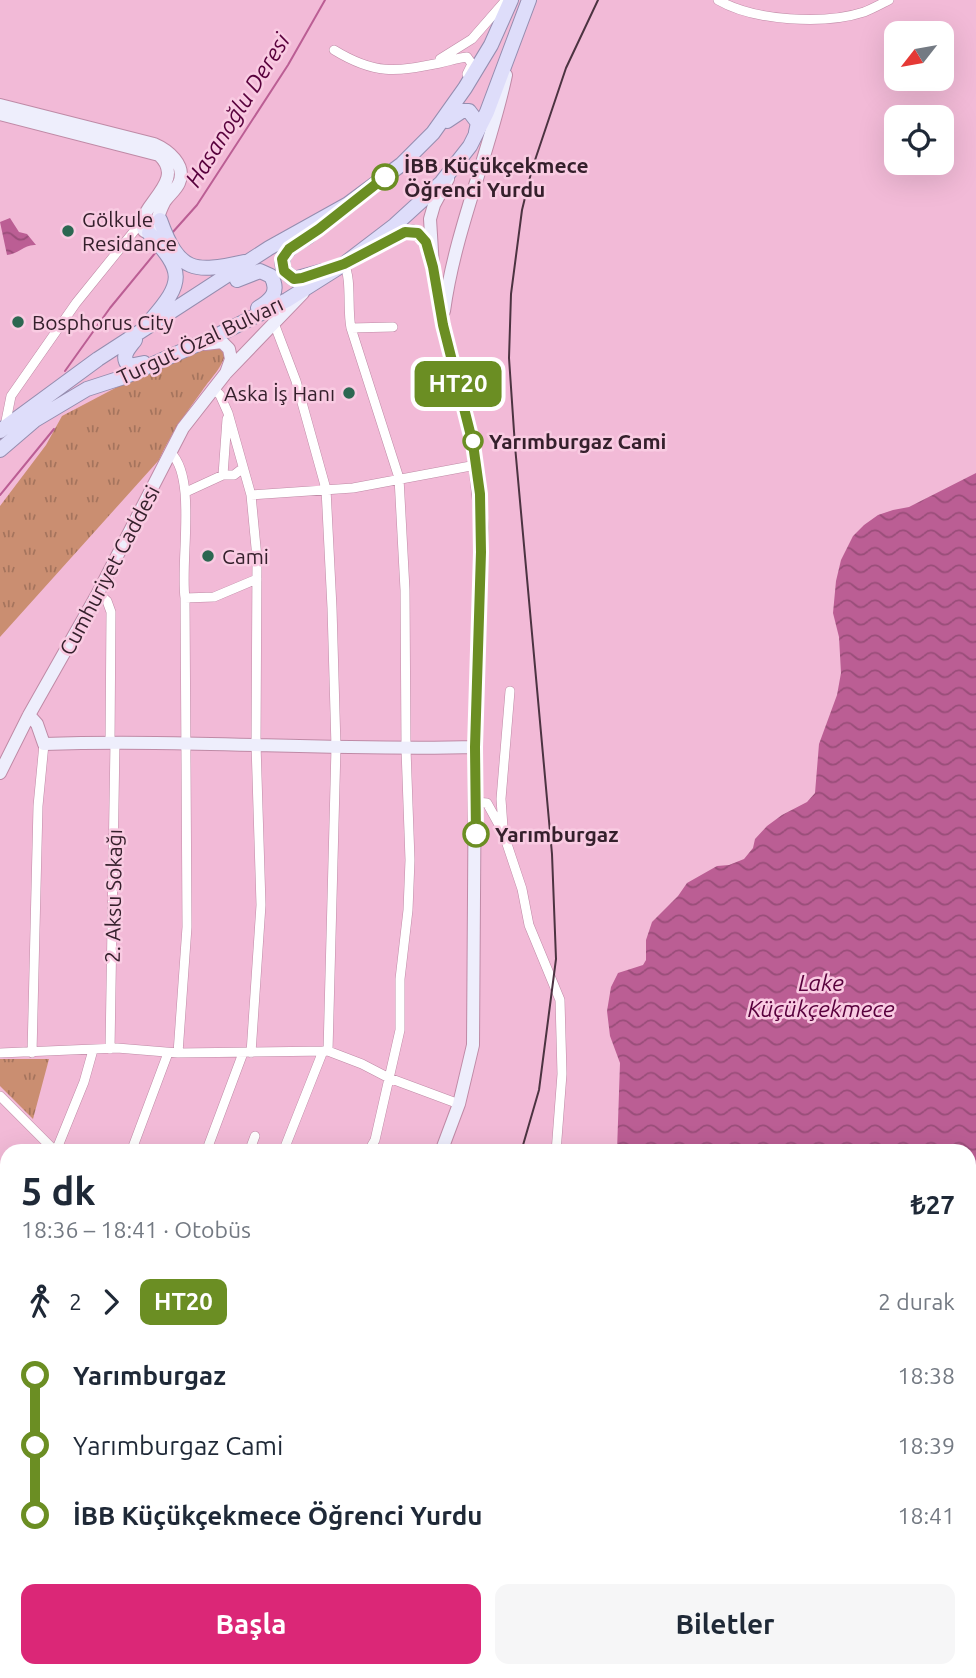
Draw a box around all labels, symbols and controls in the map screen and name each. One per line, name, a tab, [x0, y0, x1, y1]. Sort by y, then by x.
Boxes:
north arrow	[884, 21, 954, 91]
map controls	[884, 21, 954, 175]
water label: Hasanoğlu Deresi	[180, 28, 295, 191]
button: locate	[884, 105, 954, 175]
place label: İBB Küçükçekmece Öğrenci Yurdu	[404, 153, 589, 201]
marker: İBB Küçükçekmece Öğrenci Yurdu	[372, 164, 398, 190]
place label: Gölkule Residance	[82, 207, 177, 255]
marker: Gölkule Residance	[60, 223, 76, 239]
street label: Turgut Özal Bulvarı	[113, 291, 287, 389]
place label: Bosphorus City	[32, 310, 174, 334]
marker: Bosphorus City	[10, 314, 26, 330]
line badge: HT20	[409, 361, 507, 407]
text: HT20	[429, 370, 487, 397]
place label: Aska İş Hanı	[224, 381, 335, 405]
marker: Aska İş Hanı	[341, 385, 357, 401]
place label: Yarımburgaz Cami	[489, 429, 666, 453]
marker: Yarımburgaz Cami	[463, 431, 483, 451]
street label: Cumhuriyet Caddesi	[54, 481, 164, 659]
place label: Cami	[222, 544, 269, 568]
marker: Cami	[200, 548, 216, 564]
marker: Yarımburgaz	[463, 821, 489, 847]
place label: Yarımburgaz	[495, 822, 619, 846]
street label: 2. Aksu Sokağı	[100, 829, 126, 963]
water label: Lake Küçükçekmece	[747, 970, 895, 1021]
text: 5 dk	[21, 1170, 96, 1212]
text: ₺27	[911, 1190, 955, 1219]
text: 18:36 – 18:41 · Otobüs	[21, 1217, 251, 1242]
icon: walk	[21, 1283, 59, 1321]
icon: forward	[92, 1283, 130, 1321]
text: HT20	[154, 1288, 213, 1315]
text: 2	[69, 1289, 82, 1314]
text: 2 durak	[878, 1289, 955, 1314]
text: Yarımburgaz	[73, 1361, 226, 1390]
text: 18:38	[897, 1363, 955, 1388]
text: Yarımburgaz Cami	[73, 1431, 283, 1460]
text: 18:39	[897, 1433, 955, 1458]
text: İBB Küçükçekmece Öğrenci Yurdu	[73, 1501, 483, 1530]
text: 18:41	[897, 1503, 955, 1528]
button: Başla	[21, 1584, 481, 1664]
button: Biletler	[495, 1584, 955, 1664]

